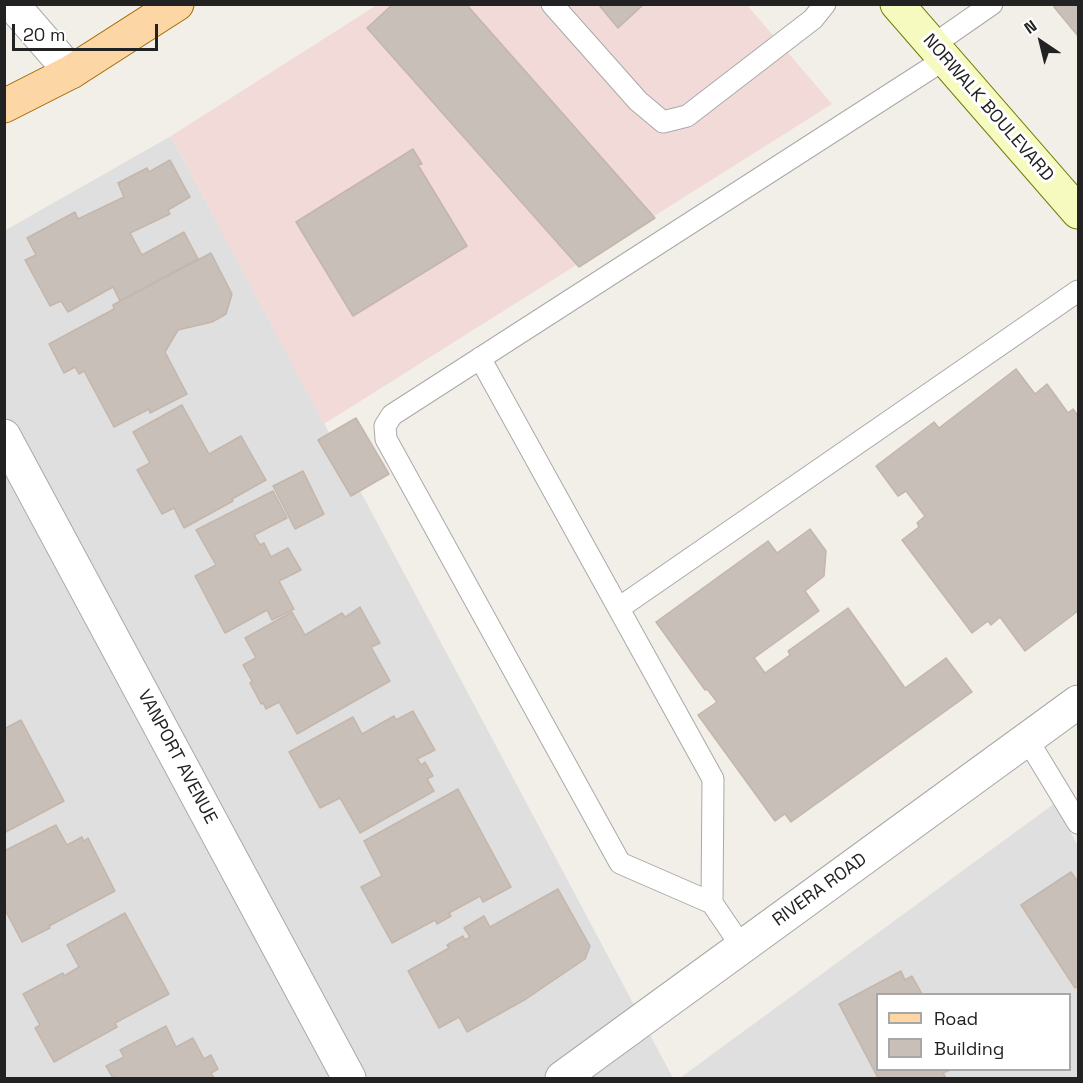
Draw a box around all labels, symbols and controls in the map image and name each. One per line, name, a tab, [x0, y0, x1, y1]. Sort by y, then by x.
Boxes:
scale bar	[15, 12, 160, 50]
north arrow	[1011, 12, 1071, 72]
text: N	[1020, 15, 1041, 39]
text: 20 m	[23, 23, 66, 46]
street label: NORWALK BOULEVARD	[918, 30, 1058, 186]
street label: VANPORT AVENUE	[133, 686, 221, 828]
street label: RIVERA ROAD	[769, 849, 871, 931]
legend	[876, 993, 1071, 1071]
text: Road	[934, 1007, 978, 1030]
text: Building	[934, 1037, 1004, 1060]

